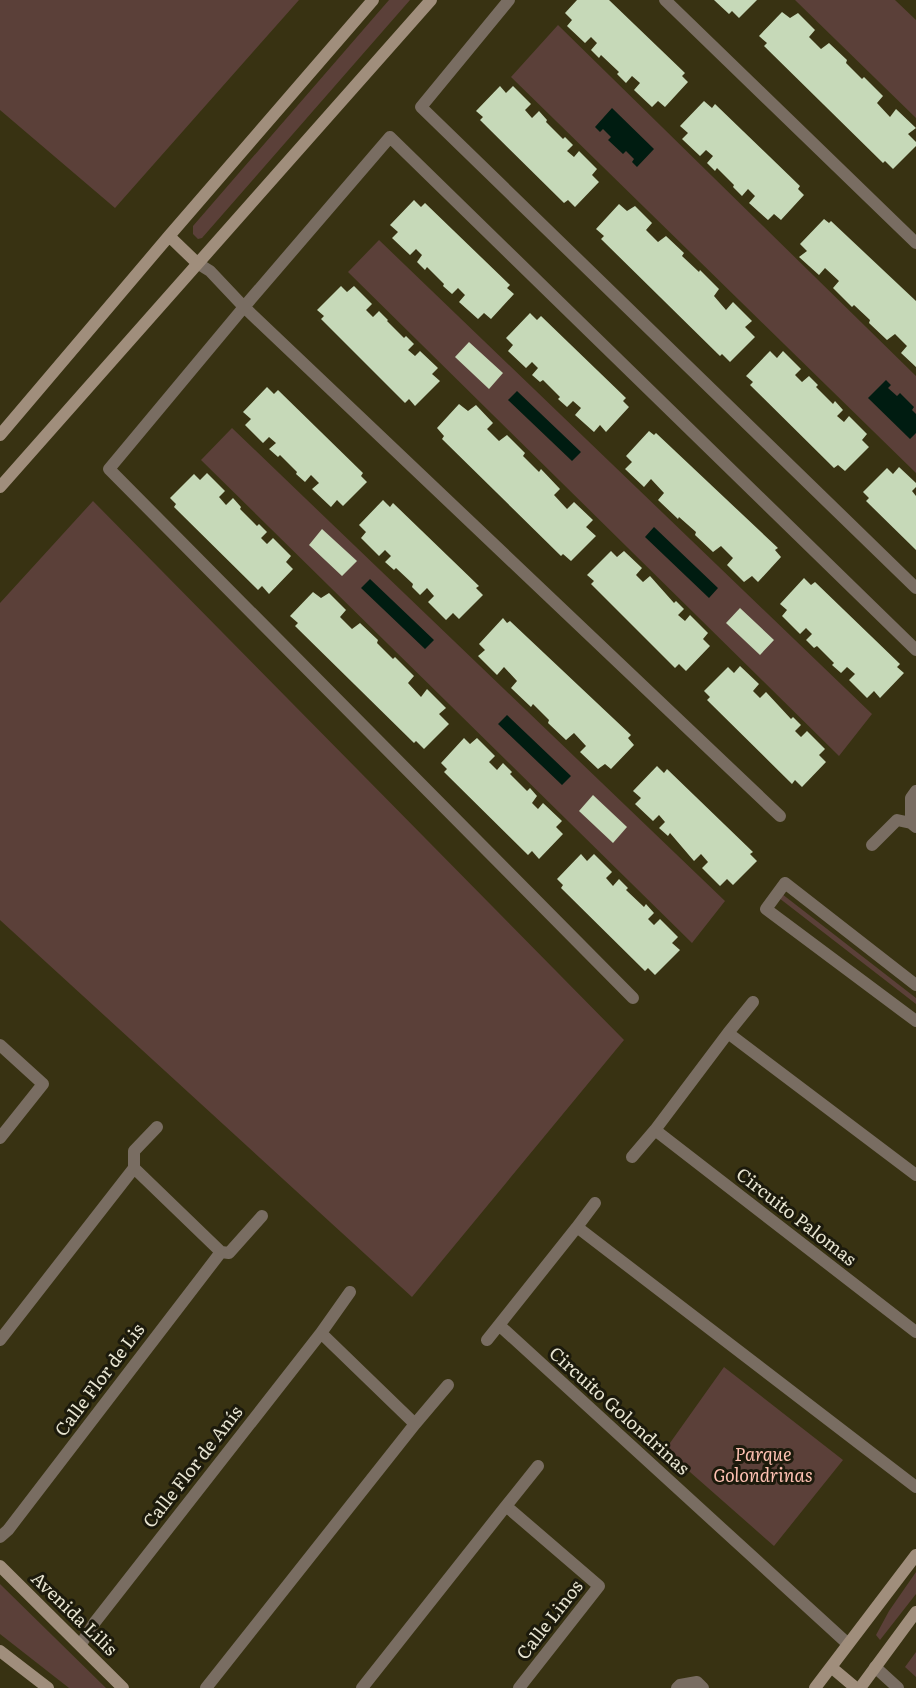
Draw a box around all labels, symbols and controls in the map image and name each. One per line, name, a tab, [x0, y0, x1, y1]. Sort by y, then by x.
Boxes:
street label: Circuito Palomas	[731, 1160, 863, 1271]
street label: Calle Flor de Lis	[47, 1317, 150, 1441]
street label: Circuito Golondrinas	[544, 1339, 696, 1480]
street label: Calle Flor de Anís	[135, 1399, 248, 1533]
park label: Parque Golondrinas	[713, 1440, 813, 1488]
street label: Avenida Lilis	[26, 1565, 124, 1661]
street label: Calle Linos	[509, 1573, 589, 1665]

